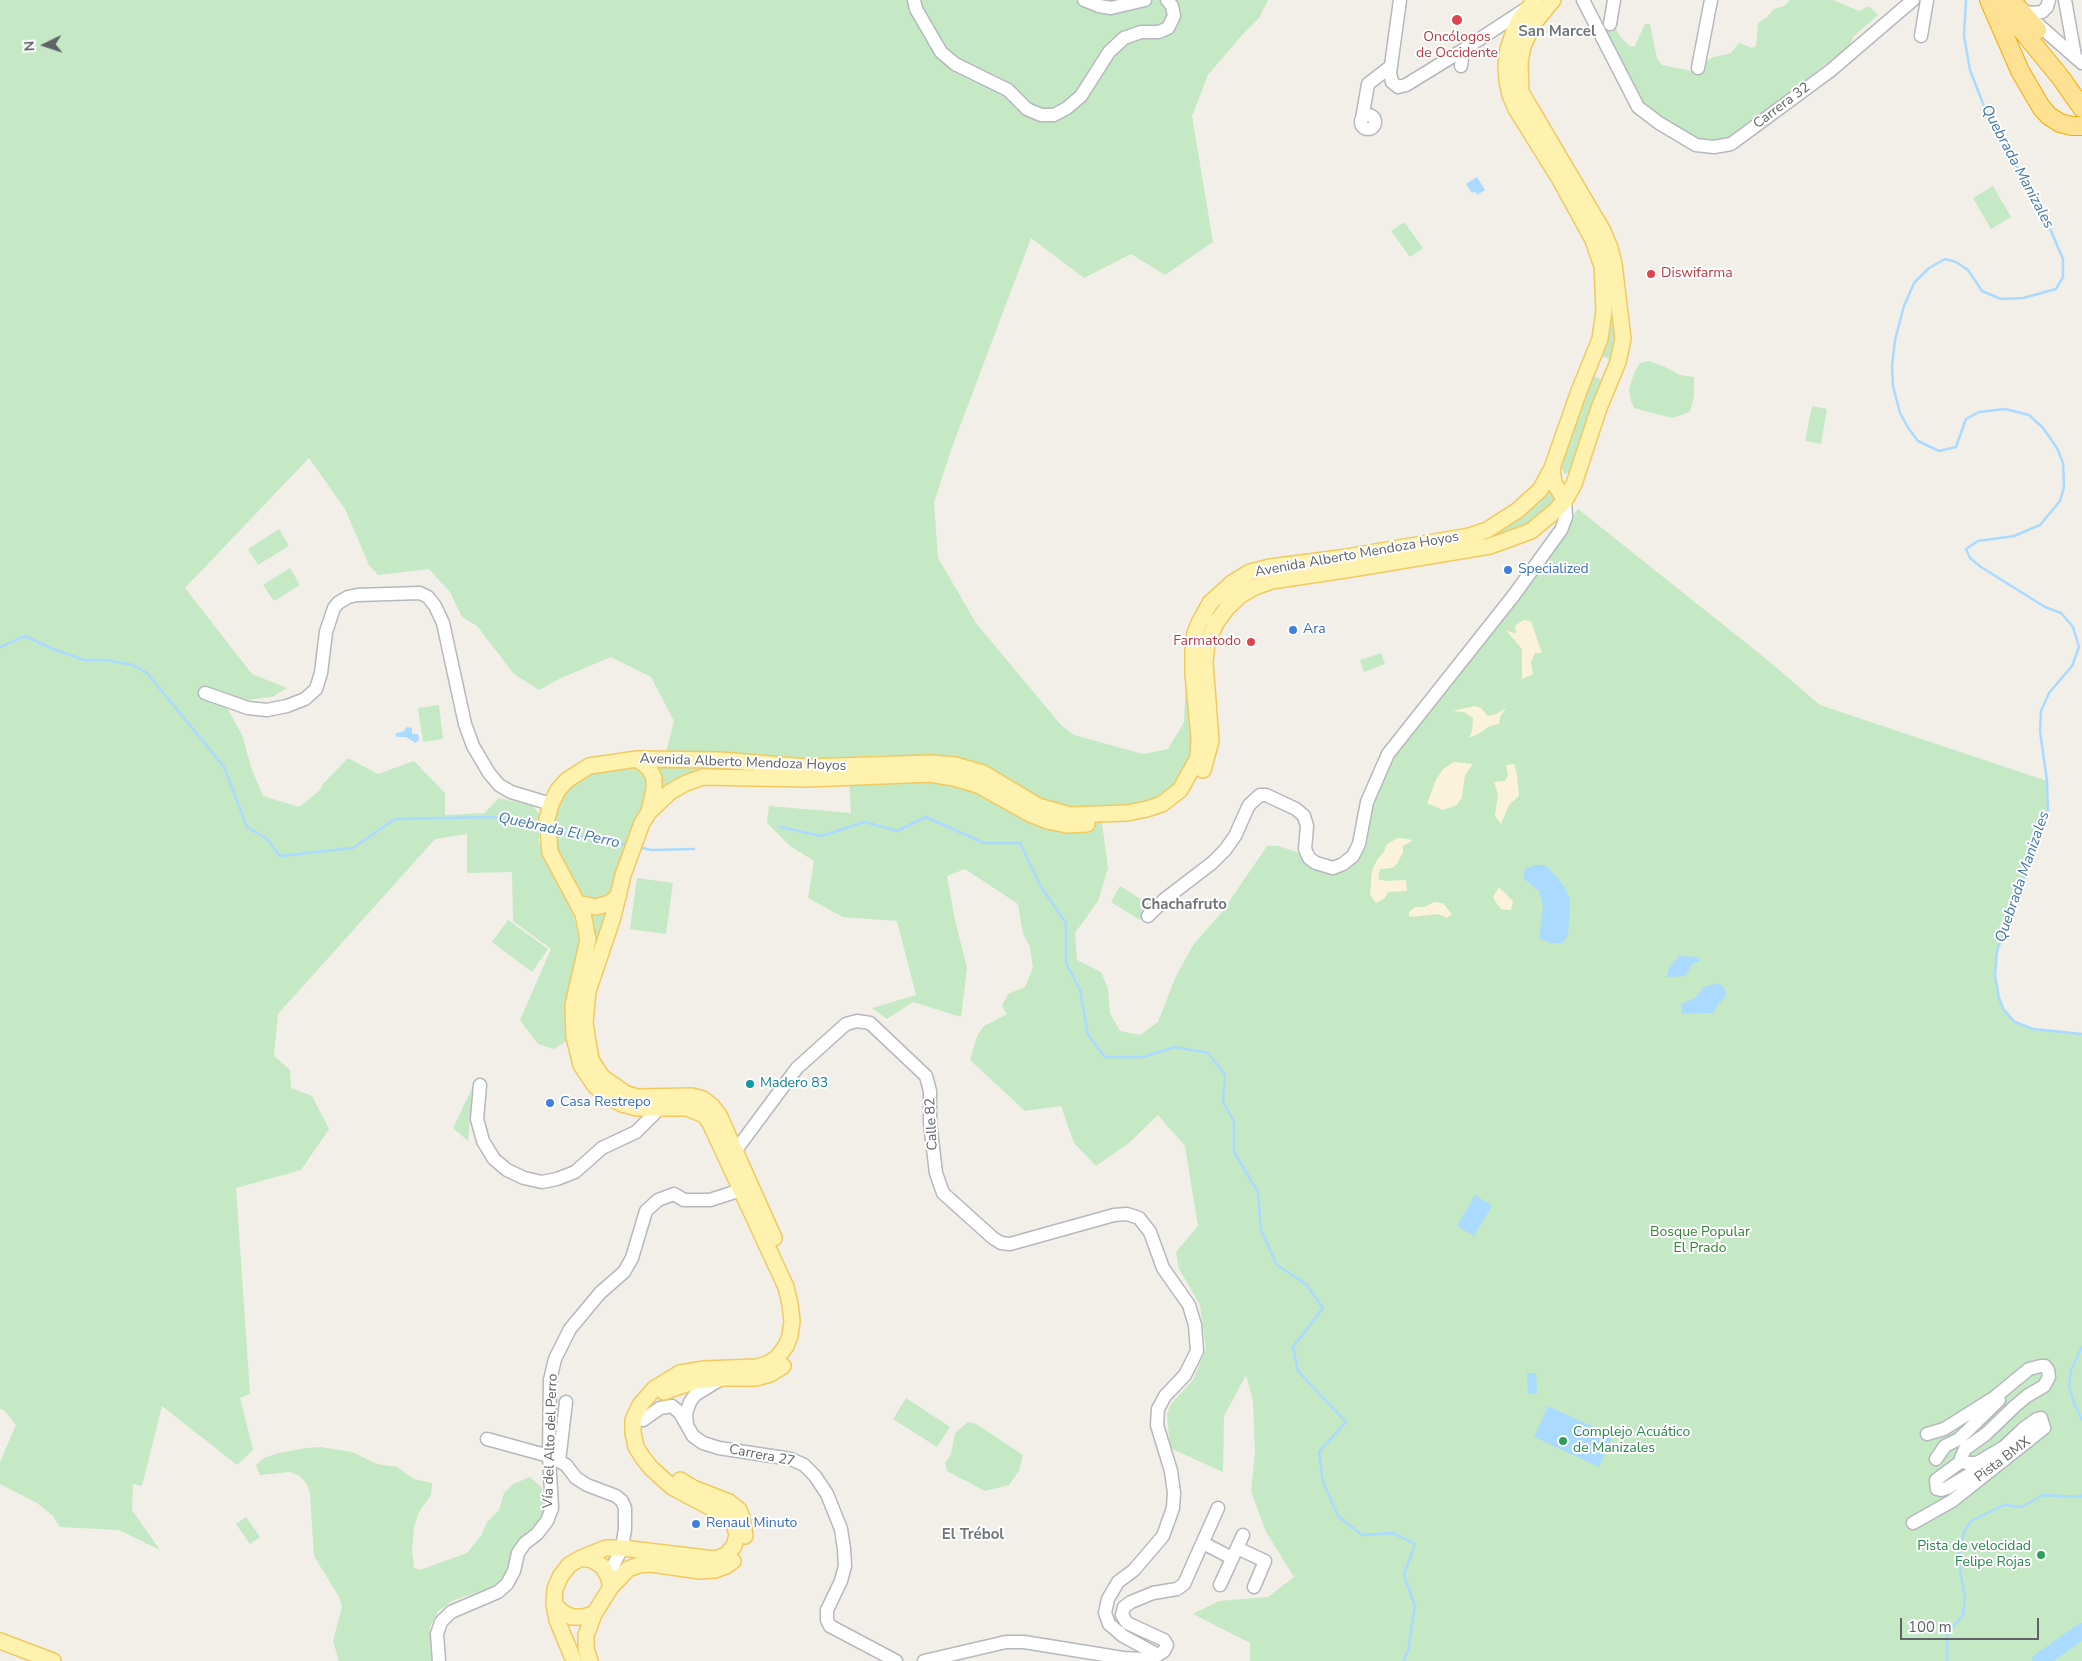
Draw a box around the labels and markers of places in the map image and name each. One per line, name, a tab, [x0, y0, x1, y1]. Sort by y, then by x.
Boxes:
marker: Oncólogos de Occidente	[1450, 13, 1464, 27]
place label: Oncólogos de Occidente	[1416, 30, 1498, 62]
place label: Diswifarma	[1661, 266, 1733, 282]
marker: Diswifarma	[1645, 268, 1657, 280]
place label: Specialized	[1518, 562, 1589, 578]
marker: Specialized	[1502, 564, 1514, 576]
place label: Ara	[1303, 622, 1326, 638]
marker: Ara	[1287, 624, 1299, 636]
place label: Farmatodo	[1173, 634, 1241, 650]
marker: Farmatodo	[1245, 636, 1257, 648]
place label: Madero 83	[760, 1076, 828, 1092]
marker: Madero 83	[744, 1078, 756, 1090]
place label: Casa Restrepo	[560, 1095, 651, 1111]
marker: Casa Restrepo	[544, 1097, 556, 1109]
place label: Complejo Acuático de Manizales	[1573, 1425, 1690, 1458]
marker: Complejo Acuático de Manizales	[1557, 1435, 1569, 1447]
place label: Renaul Minuto	[706, 1516, 797, 1532]
marker: Renaul Minuto	[690, 1518, 702, 1530]
place label: Pista de velocidad Felipe Rojas	[1917, 1539, 2031, 1571]
marker: Pista de velocidad Felipe Rojas	[2035, 1549, 2047, 1561]

